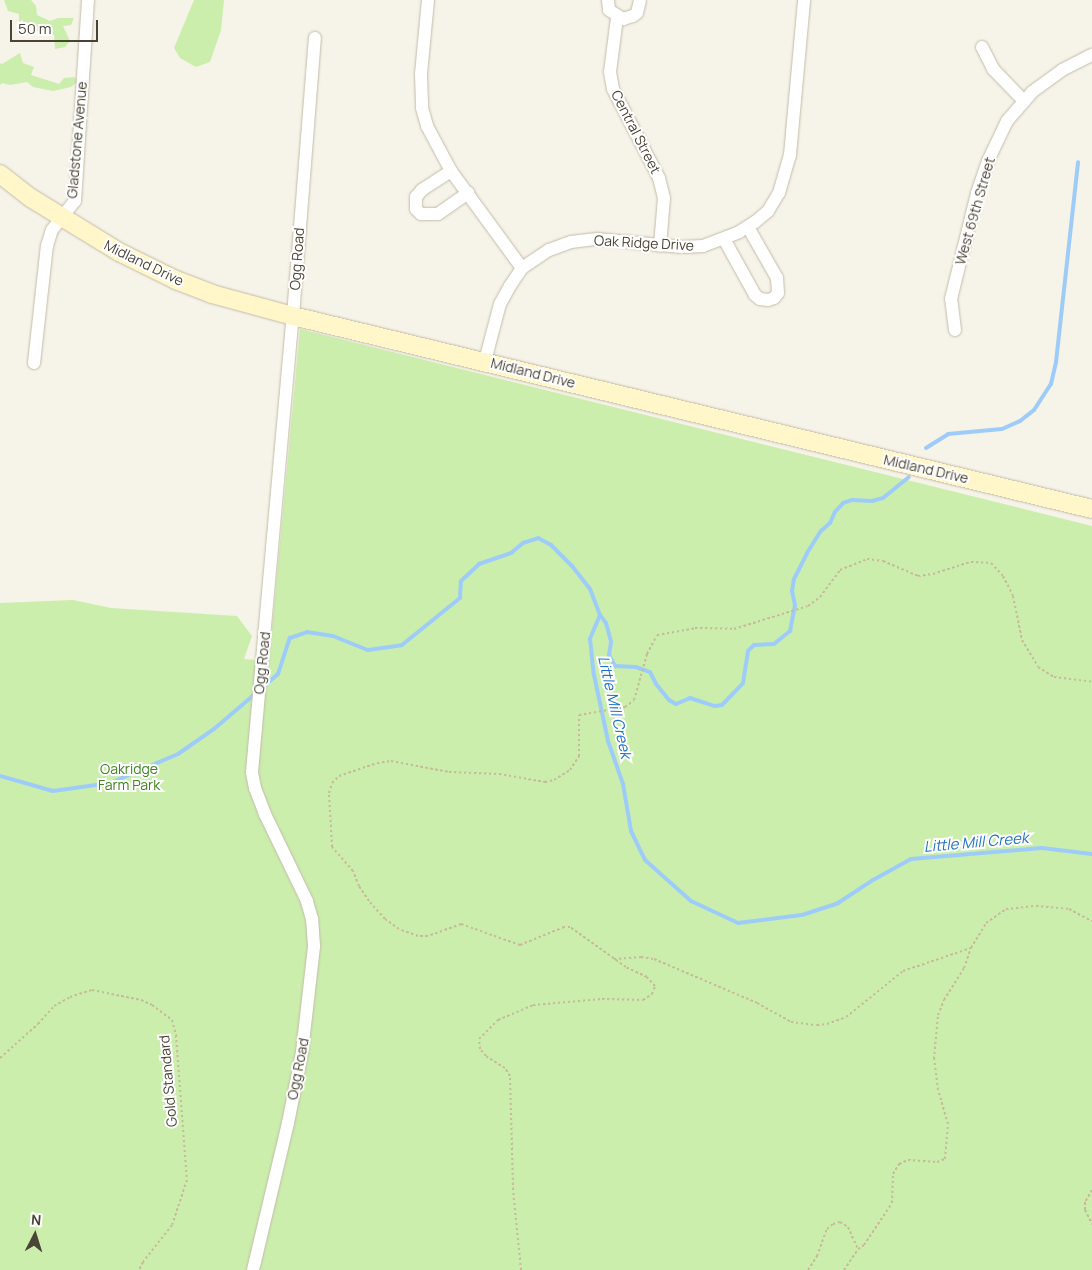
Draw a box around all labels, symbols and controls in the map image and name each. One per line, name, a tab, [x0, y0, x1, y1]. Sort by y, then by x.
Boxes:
scale bar	[12, 10, 100, 42]
text: 50 m	[18, 18, 52, 39]
street label: Gladstone Avenue	[64, 81, 90, 199]
street label: Central Street	[608, 87, 664, 177]
street label: West 69th Street	[952, 155, 998, 267]
street label: Ogg Road	[286, 227, 308, 291]
street label: Oak Ridge Drive	[594, 232, 694, 254]
street label: Midland Drive	[101, 236, 187, 290]
street label: Midland Drive	[489, 354, 577, 392]
street label: Midland Drive	[882, 451, 970, 487]
street label: Ogg Road	[250, 631, 274, 695]
water label: Little Mill Creek	[594, 654, 636, 760]
park label: Oakridge Farm Park	[98, 761, 160, 794]
water label: Little Mill Creek	[923, 828, 1029, 856]
street label: Gold Standard	[156, 1034, 180, 1128]
street label: Ogg Road	[284, 1037, 312, 1101]
north arrow	[10, 1210, 60, 1260]
text: N	[31, 1210, 42, 1229]

